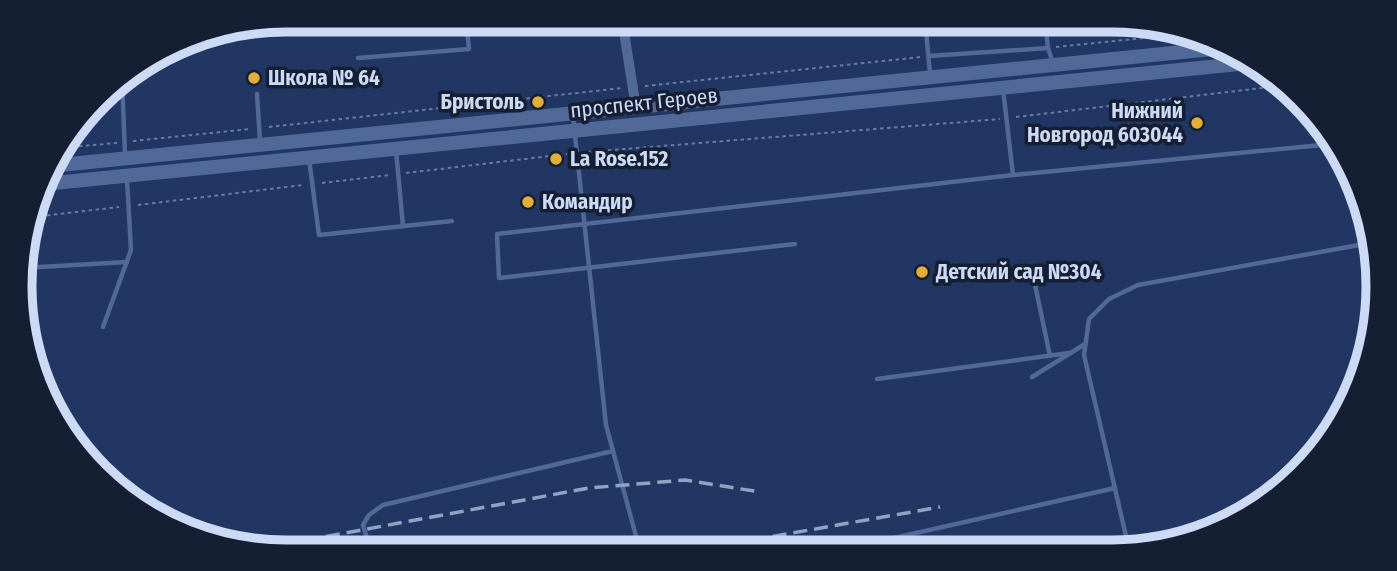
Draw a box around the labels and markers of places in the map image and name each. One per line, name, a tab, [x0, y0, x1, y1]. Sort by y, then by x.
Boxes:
place label: Школа № 64	[268, 65, 380, 91]
marker: Школа № 64	[246, 70, 262, 86]
place label: Бристоль	[441, 89, 524, 115]
marker: Бристоль	[530, 94, 546, 110]
place label: Нижний Новгород 603044	[1027, 98, 1183, 148]
marker: Нижний Новгород 603044	[1189, 115, 1205, 131]
place label: La Rose.152	[570, 146, 668, 172]
marker: La Rose.152	[548, 151, 564, 167]
place label: Командир	[542, 189, 633, 215]
marker: Командир	[520, 194, 536, 210]
place label: Детский сад №304	[935, 259, 1102, 285]
marker: Детский сад №304	[914, 264, 930, 280]

